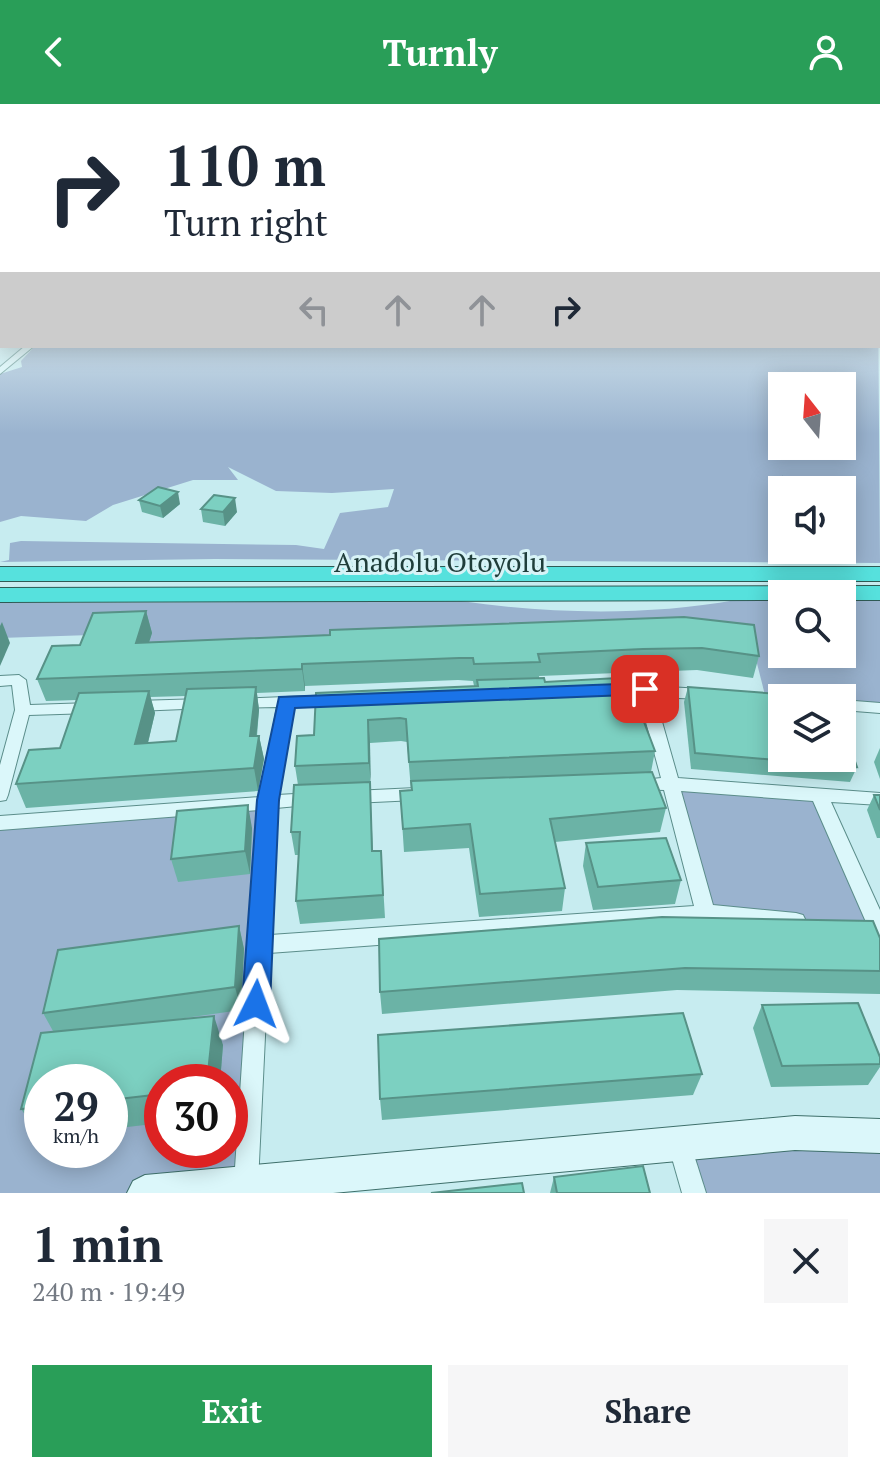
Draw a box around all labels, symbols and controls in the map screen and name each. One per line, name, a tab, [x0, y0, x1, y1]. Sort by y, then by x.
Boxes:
text: Turnly	[383, 29, 497, 76]
icon: back	[32, 30, 76, 74]
icon: person	[804, 30, 848, 74]
text: 110 m	[164, 128, 326, 202]
icon: right	[32, 136, 136, 240]
text: Turn right	[164, 199, 328, 246]
icon: left	[292, 288, 336, 332]
icon: ahead	[376, 288, 420, 332]
icon: ahead	[460, 288, 504, 332]
icon: right	[544, 288, 588, 332]
north arrow	[768, 372, 856, 460]
map controls	[768, 372, 856, 772]
button: sound	[768, 476, 856, 564]
street label: Anadolu Otoyolu	[334, 543, 546, 580]
button: search	[768, 580, 856, 668]
pin	[611, 655, 679, 723]
icon: arrive	[623, 667, 667, 711]
button: layers	[768, 684, 856, 772]
position arrow	[214, 962, 298, 1046]
speed limit sign: 30	[144, 1064, 248, 1168]
text: 29	[53, 1079, 99, 1132]
text: km/h	[53, 1122, 99, 1149]
text: 1 min	[32, 1212, 163, 1276]
button: close	[764, 1219, 848, 1303]
text: 240 m · 19:49	[32, 1274, 185, 1308]
button: Exit	[32, 1365, 432, 1457]
button: Share	[448, 1365, 848, 1457]

